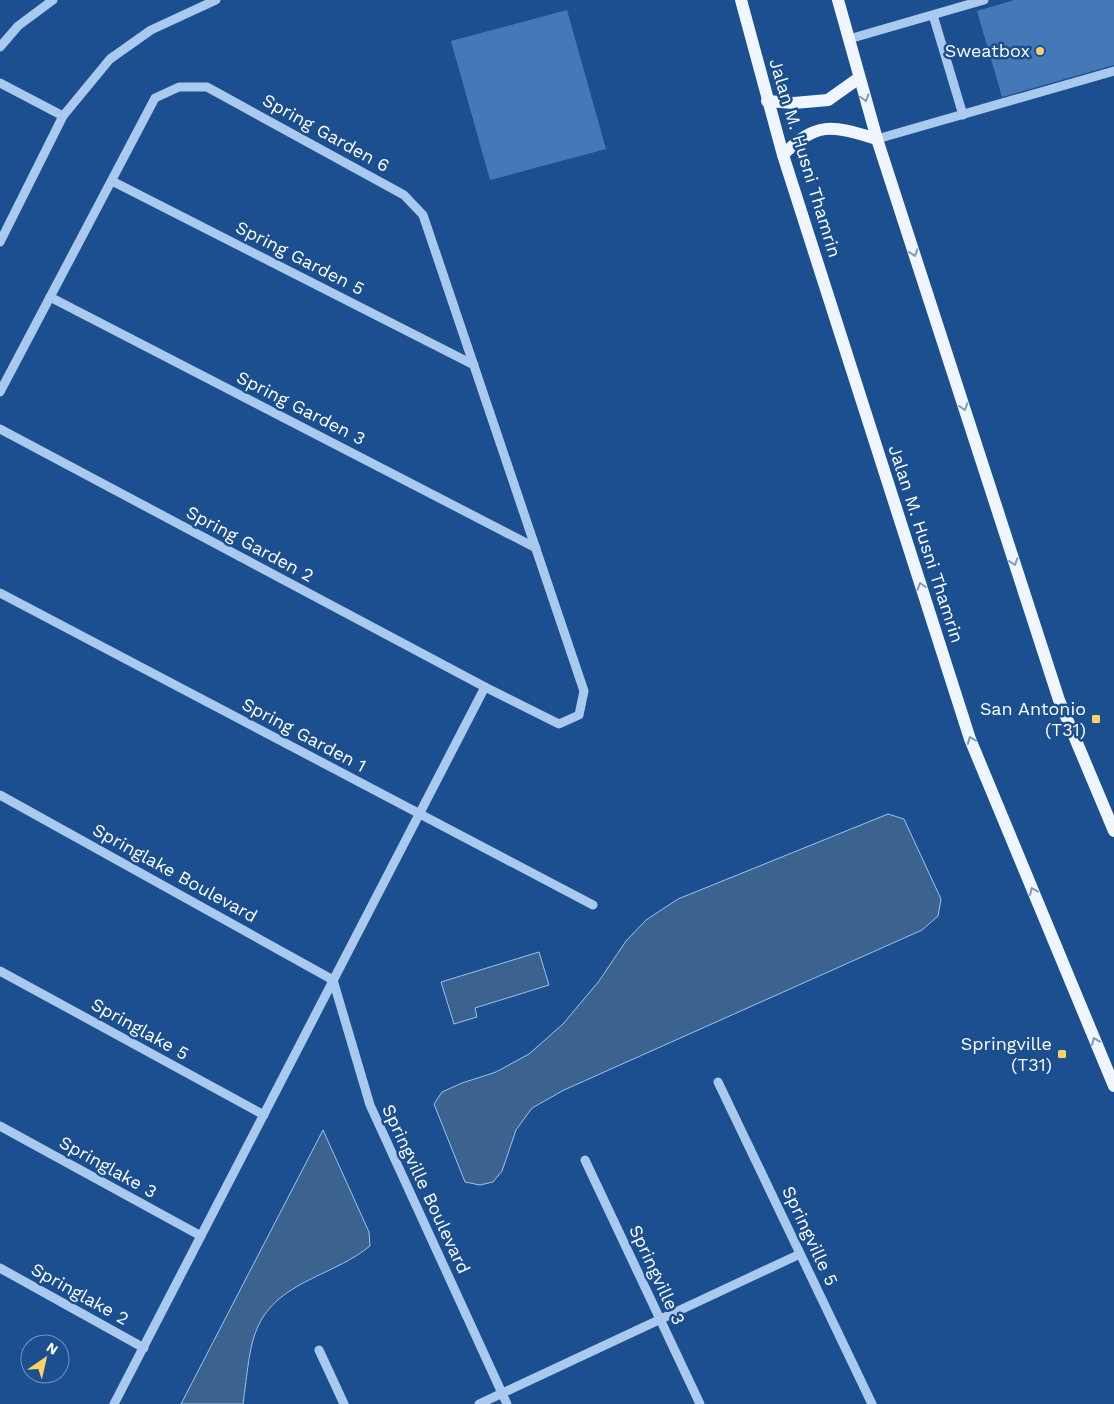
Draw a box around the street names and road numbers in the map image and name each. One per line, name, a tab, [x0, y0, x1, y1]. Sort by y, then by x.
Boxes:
street label: Jalan M. Husni Thamrin	[765, 56, 846, 260]
street label: Spring Garden 6	[259, 89, 393, 176]
street label: Spring Garden 5	[232, 216, 368, 299]
street label: Spring Garden 3	[233, 366, 369, 449]
street label: Jalan M. Husni Thamrin	[885, 442, 968, 645]
street label: Spring Garden 2	[183, 501, 318, 586]
street label: Spring Garden 1	[239, 693, 370, 776]
street label: Springlake Boulevard	[89, 819, 261, 927]
street label: Springlake 5	[88, 993, 193, 1064]
street label: Springville Boulevard	[378, 1101, 475, 1277]
street label: Springlake 3	[56, 1131, 161, 1202]
street label: Springville 5	[778, 1183, 843, 1289]
street label: Springville 3	[625, 1222, 690, 1328]
street label: Springlake 2	[28, 1258, 133, 1329]

